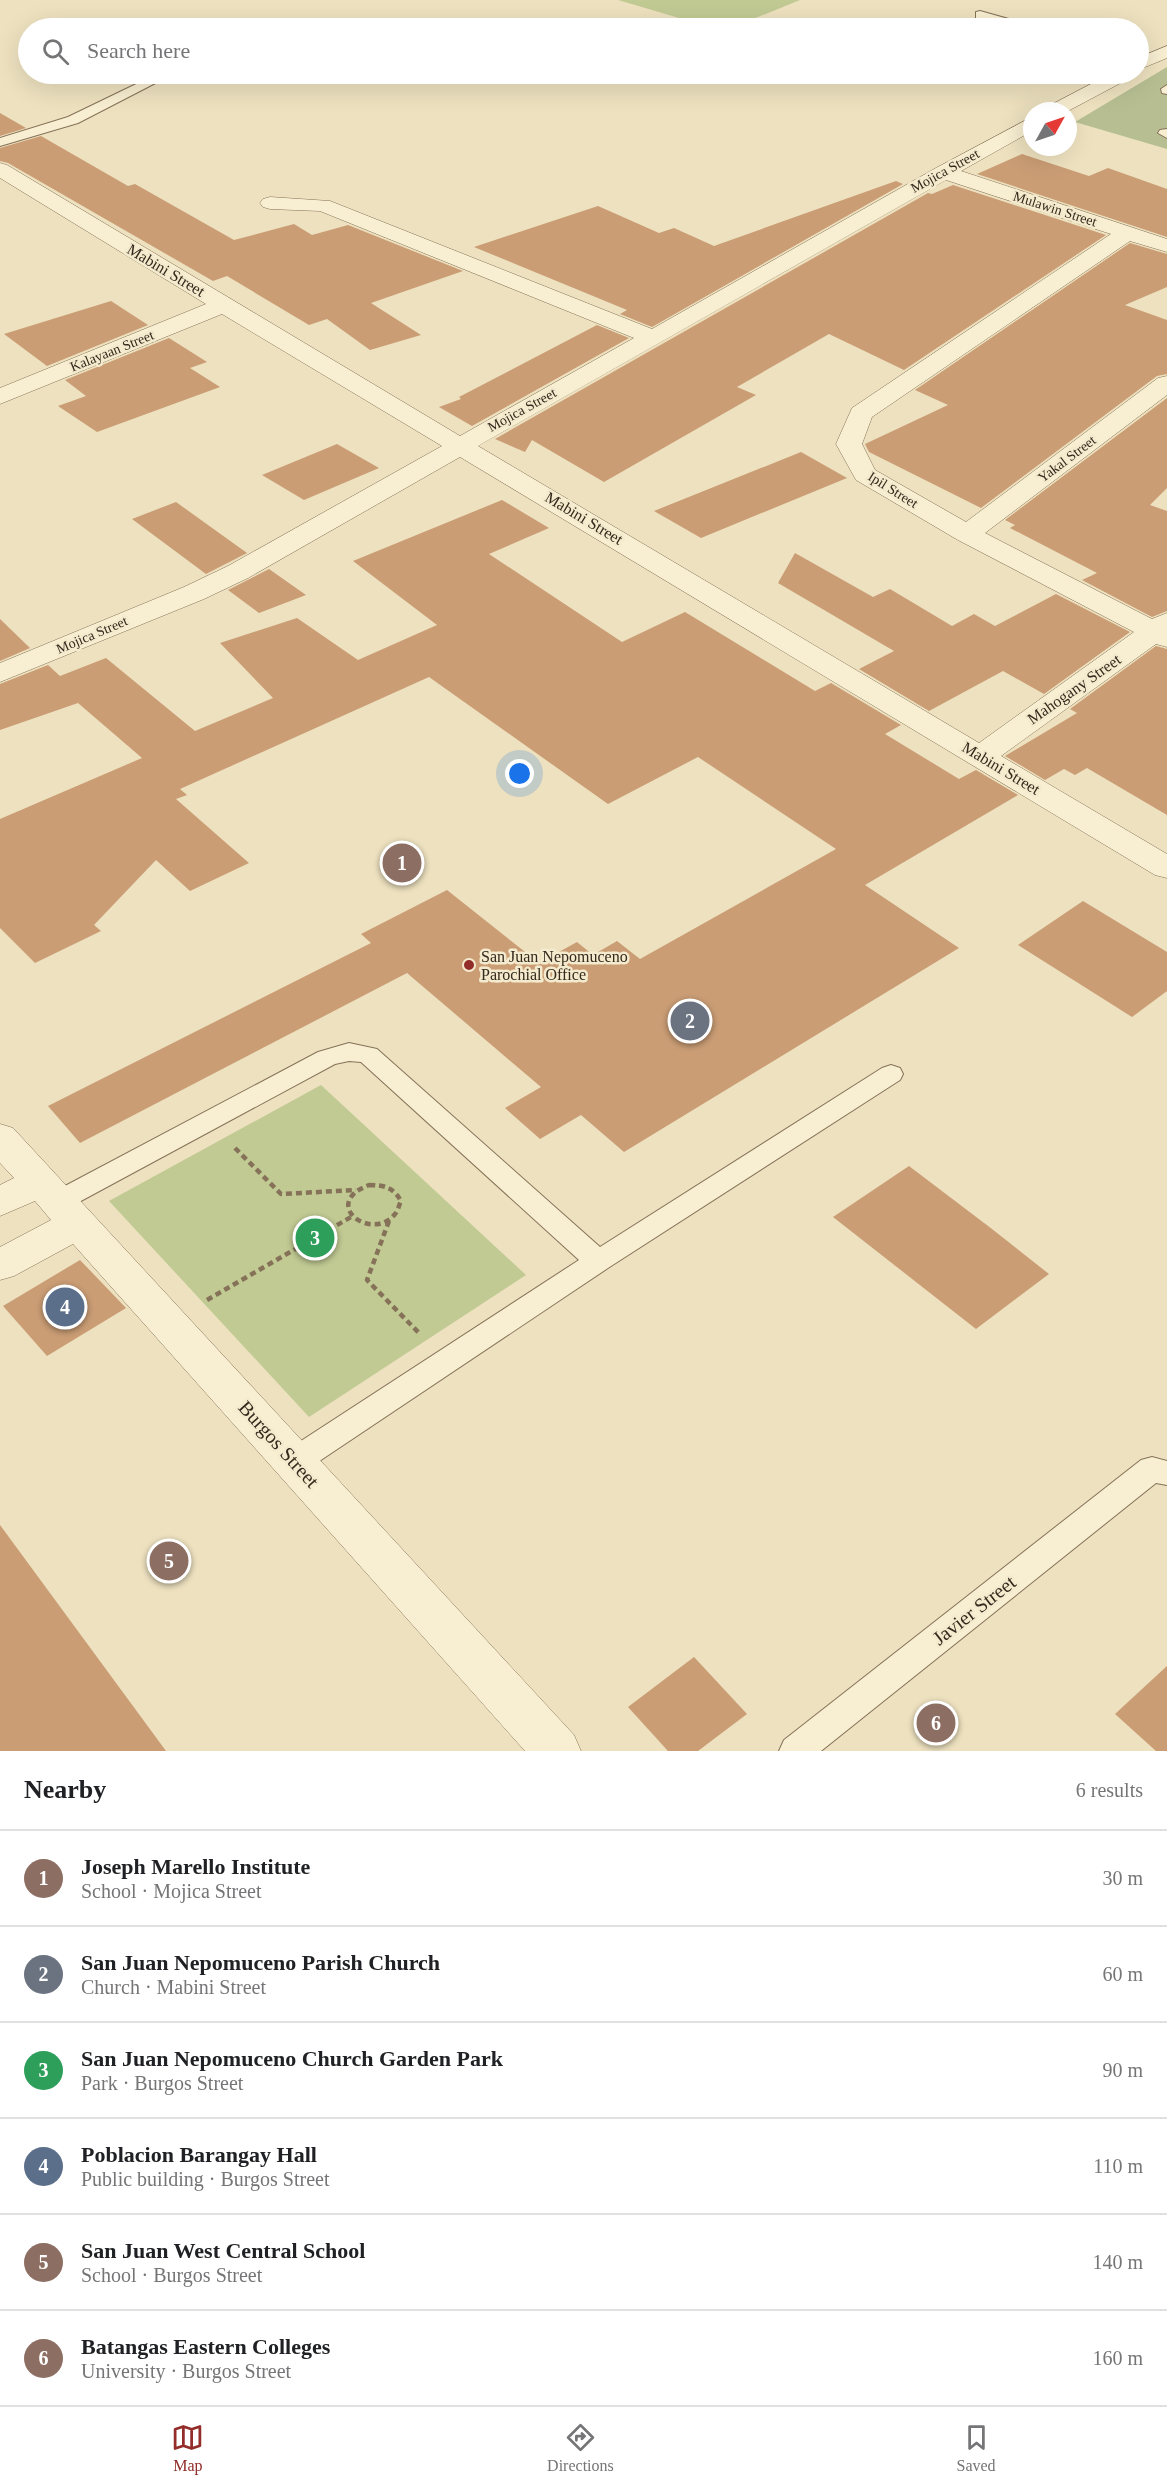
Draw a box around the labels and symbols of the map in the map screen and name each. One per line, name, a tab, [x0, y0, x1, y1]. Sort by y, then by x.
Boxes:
north arrow	[1023, 102, 1077, 156]
street label: Mojica Street	[908, 146, 982, 196]
street label: Mulawin Street	[1011, 188, 1099, 230]
street label: Mabini Street	[124, 240, 208, 300]
street label: Kalayaan Street	[68, 327, 156, 375]
street label: Mojica Street	[485, 385, 559, 435]
street label: Yakal Street	[1035, 432, 1099, 486]
street label: Ipil Street	[865, 469, 921, 511]
street label: Mabini Street	[542, 488, 626, 548]
street label: Mojica Street	[54, 613, 130, 657]
street label: Mahogany Street	[1024, 650, 1125, 728]
street label: Mabini Street	[959, 738, 1043, 798]
your location	[505, 759, 534, 788]
pin: 1	[382, 840, 422, 886]
place label: San Juan Nepomuceno Parochial Office	[481, 948, 628, 983]
marker: San Juan Nepomuceno Parochial Office	[462, 958, 476, 972]
pin: 2	[670, 998, 710, 1044]
pin: 3	[296, 1216, 334, 1260]
pin: 4	[46, 1284, 84, 1330]
street label: Burgos Street	[234, 1396, 324, 1493]
pin: 5	[150, 1538, 188, 1584]
street label: Javier Street	[928, 1570, 1020, 1649]
pin: 6	[916, 1700, 956, 1746]

